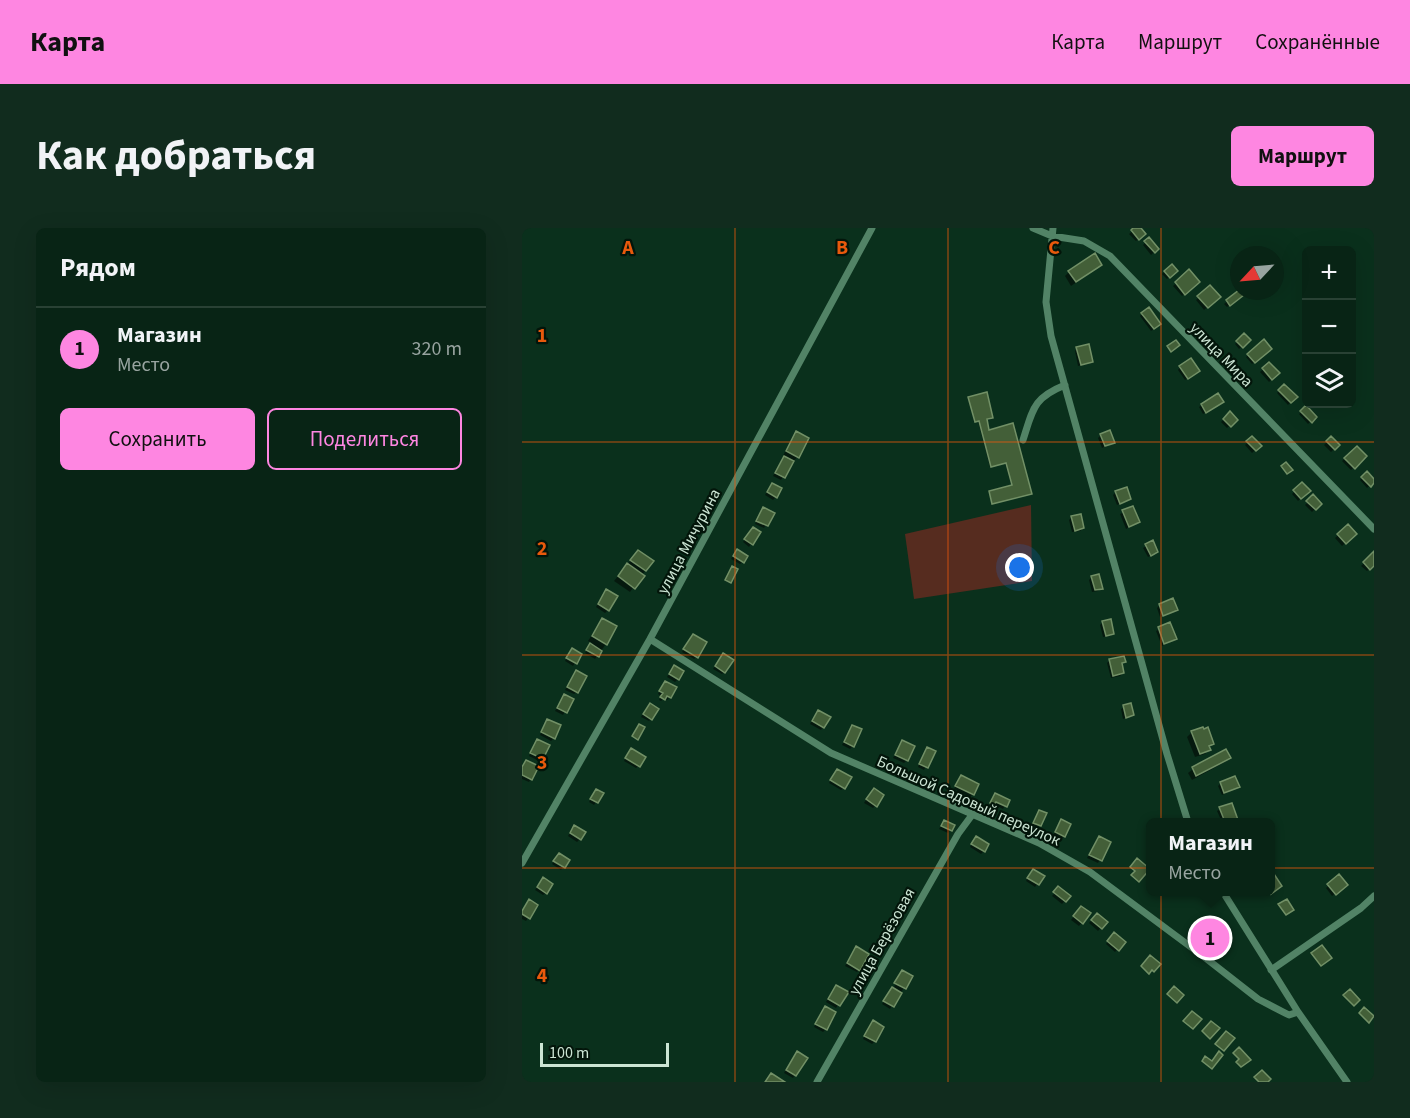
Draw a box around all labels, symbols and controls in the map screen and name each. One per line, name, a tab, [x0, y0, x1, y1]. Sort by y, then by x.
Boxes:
text: Карта	[30, 22, 105, 62]
text: Карта	[1051, 27, 1105, 57]
text: Маршрут	[1138, 27, 1222, 57]
text: Сохранённые	[1255, 27, 1380, 57]
text: Как добраться	[36, 126, 316, 186]
button: Маршрут	[1231, 126, 1374, 186]
text: A	[621, 234, 634, 262]
text: B	[836, 234, 848, 262]
text: C	[1048, 234, 1060, 262]
north arrow	[1230, 246, 1284, 300]
map controls	[1302, 246, 1356, 408]
button: +	[1302, 246, 1356, 300]
text: Рядом	[60, 249, 136, 286]
button: −	[1302, 300, 1356, 354]
street label: улица Мира	[1185, 317, 1258, 392]
text: Магазин	[117, 319, 202, 351]
text: 1	[537, 322, 547, 350]
text: 1	[74, 335, 85, 363]
text: 320 m	[412, 335, 462, 363]
text: Место	[117, 351, 170, 379]
button: layers	[1302, 354, 1356, 408]
button: Сохранить	[60, 408, 255, 470]
button: Поделиться	[267, 408, 462, 470]
street label: улица Мичурина	[652, 485, 726, 598]
text: 2	[537, 535, 547, 563]
your location	[1005, 553, 1034, 582]
text: 3	[537, 749, 547, 777]
street label: Большой Садовый переулок	[873, 750, 1064, 851]
popup	[1146, 818, 1275, 896]
text: Магазин	[1168, 827, 1253, 859]
text: Место	[1168, 859, 1221, 887]
street label: улица Берёзовая	[843, 884, 920, 999]
pin: 1	[1190, 916, 1230, 960]
text: 4	[537, 962, 548, 990]
scale bar	[540, 1040, 669, 1068]
text: 100 m	[549, 1042, 589, 1064]

